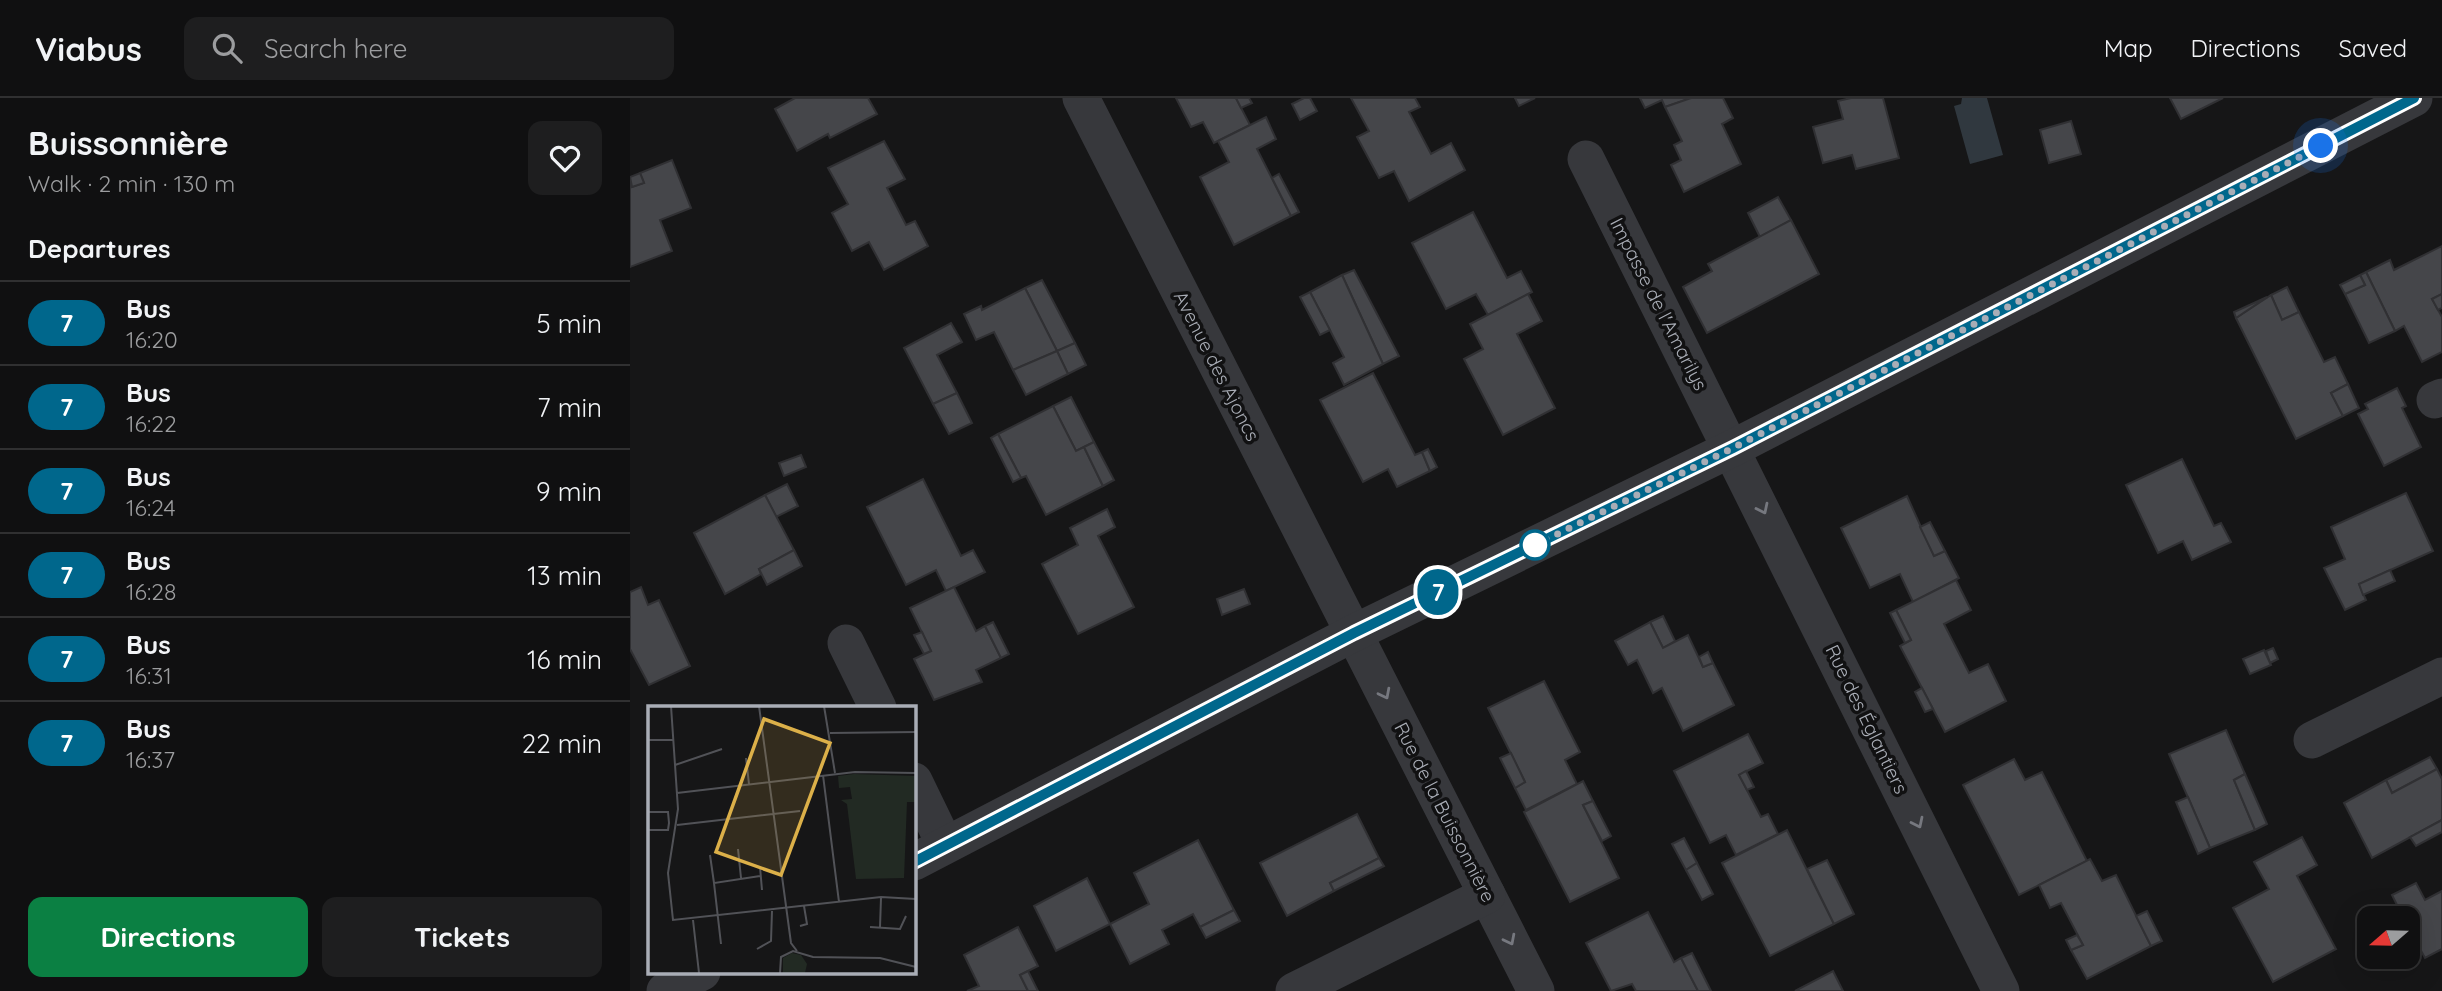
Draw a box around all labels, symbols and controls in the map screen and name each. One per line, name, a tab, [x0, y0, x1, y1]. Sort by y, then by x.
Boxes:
search box	[184, 17, 674, 80]
text: Viabus	[35, 28, 142, 69]
icon: search	[208, 29, 246, 67]
text: Search here	[264, 32, 407, 65]
text: Map	[2104, 33, 2153, 63]
text: Directions	[2191, 33, 2301, 63]
text: Saved	[2339, 33, 2407, 63]
button: heart	[528, 121, 602, 195]
text: Buissonnière	[28, 122, 229, 163]
your location	[2303, 128, 2338, 163]
text: Walk · 2 min · 130 m	[28, 169, 235, 198]
street label: Impasse de l'Amarilys	[1605, 214, 1713, 394]
text: Departures	[28, 232, 171, 265]
street label: Avenue des Ajoncs	[1169, 287, 1265, 445]
text: Bus	[126, 292, 171, 325]
text: 5 min	[536, 307, 602, 340]
text: 7	[60, 308, 73, 338]
text: 16:20	[126, 325, 178, 354]
text: Bus	[126, 376, 171, 409]
text: 7 min	[537, 391, 602, 424]
text: 7	[60, 392, 73, 422]
text: 16:22	[126, 409, 177, 438]
text: Bus	[126, 460, 171, 493]
text: 9 min	[536, 475, 602, 508]
text: 7	[60, 476, 73, 506]
text: 16:24	[126, 493, 176, 522]
one-way arrow	[1755, 502, 1769, 514]
unlabelled marker	[1520, 530, 1550, 560]
text: Bus	[126, 544, 171, 577]
text: 13 min	[527, 559, 602, 592]
text: 7	[60, 560, 73, 590]
line badge: 7	[1415, 569, 1461, 615]
text: 16:28	[126, 577, 176, 606]
text: 7	[1431, 577, 1445, 607]
text: Bus	[126, 628, 171, 661]
street label: Rue des Églantiers	[1821, 641, 1913, 797]
text: 16 min	[527, 643, 602, 676]
text: 7	[60, 644, 73, 674]
text: 16:31	[126, 661, 172, 690]
one-way arrow	[1376, 687, 1390, 699]
inset map	[648, 706, 915, 974]
text: Bus	[126, 712, 171, 745]
street label: Rue de la Buissonnière	[1389, 718, 1501, 906]
text: 22 min	[522, 727, 602, 760]
text: 7	[60, 728, 73, 758]
text: 16:37	[126, 745, 175, 774]
one-way arrow	[1910, 816, 1924, 828]
button: Directions	[28, 897, 308, 977]
button: Tickets	[322, 897, 602, 977]
north arrow	[2357, 906, 2420, 970]
map controls	[2357, 906, 2420, 969]
one-way arrow	[1502, 933, 1516, 945]

